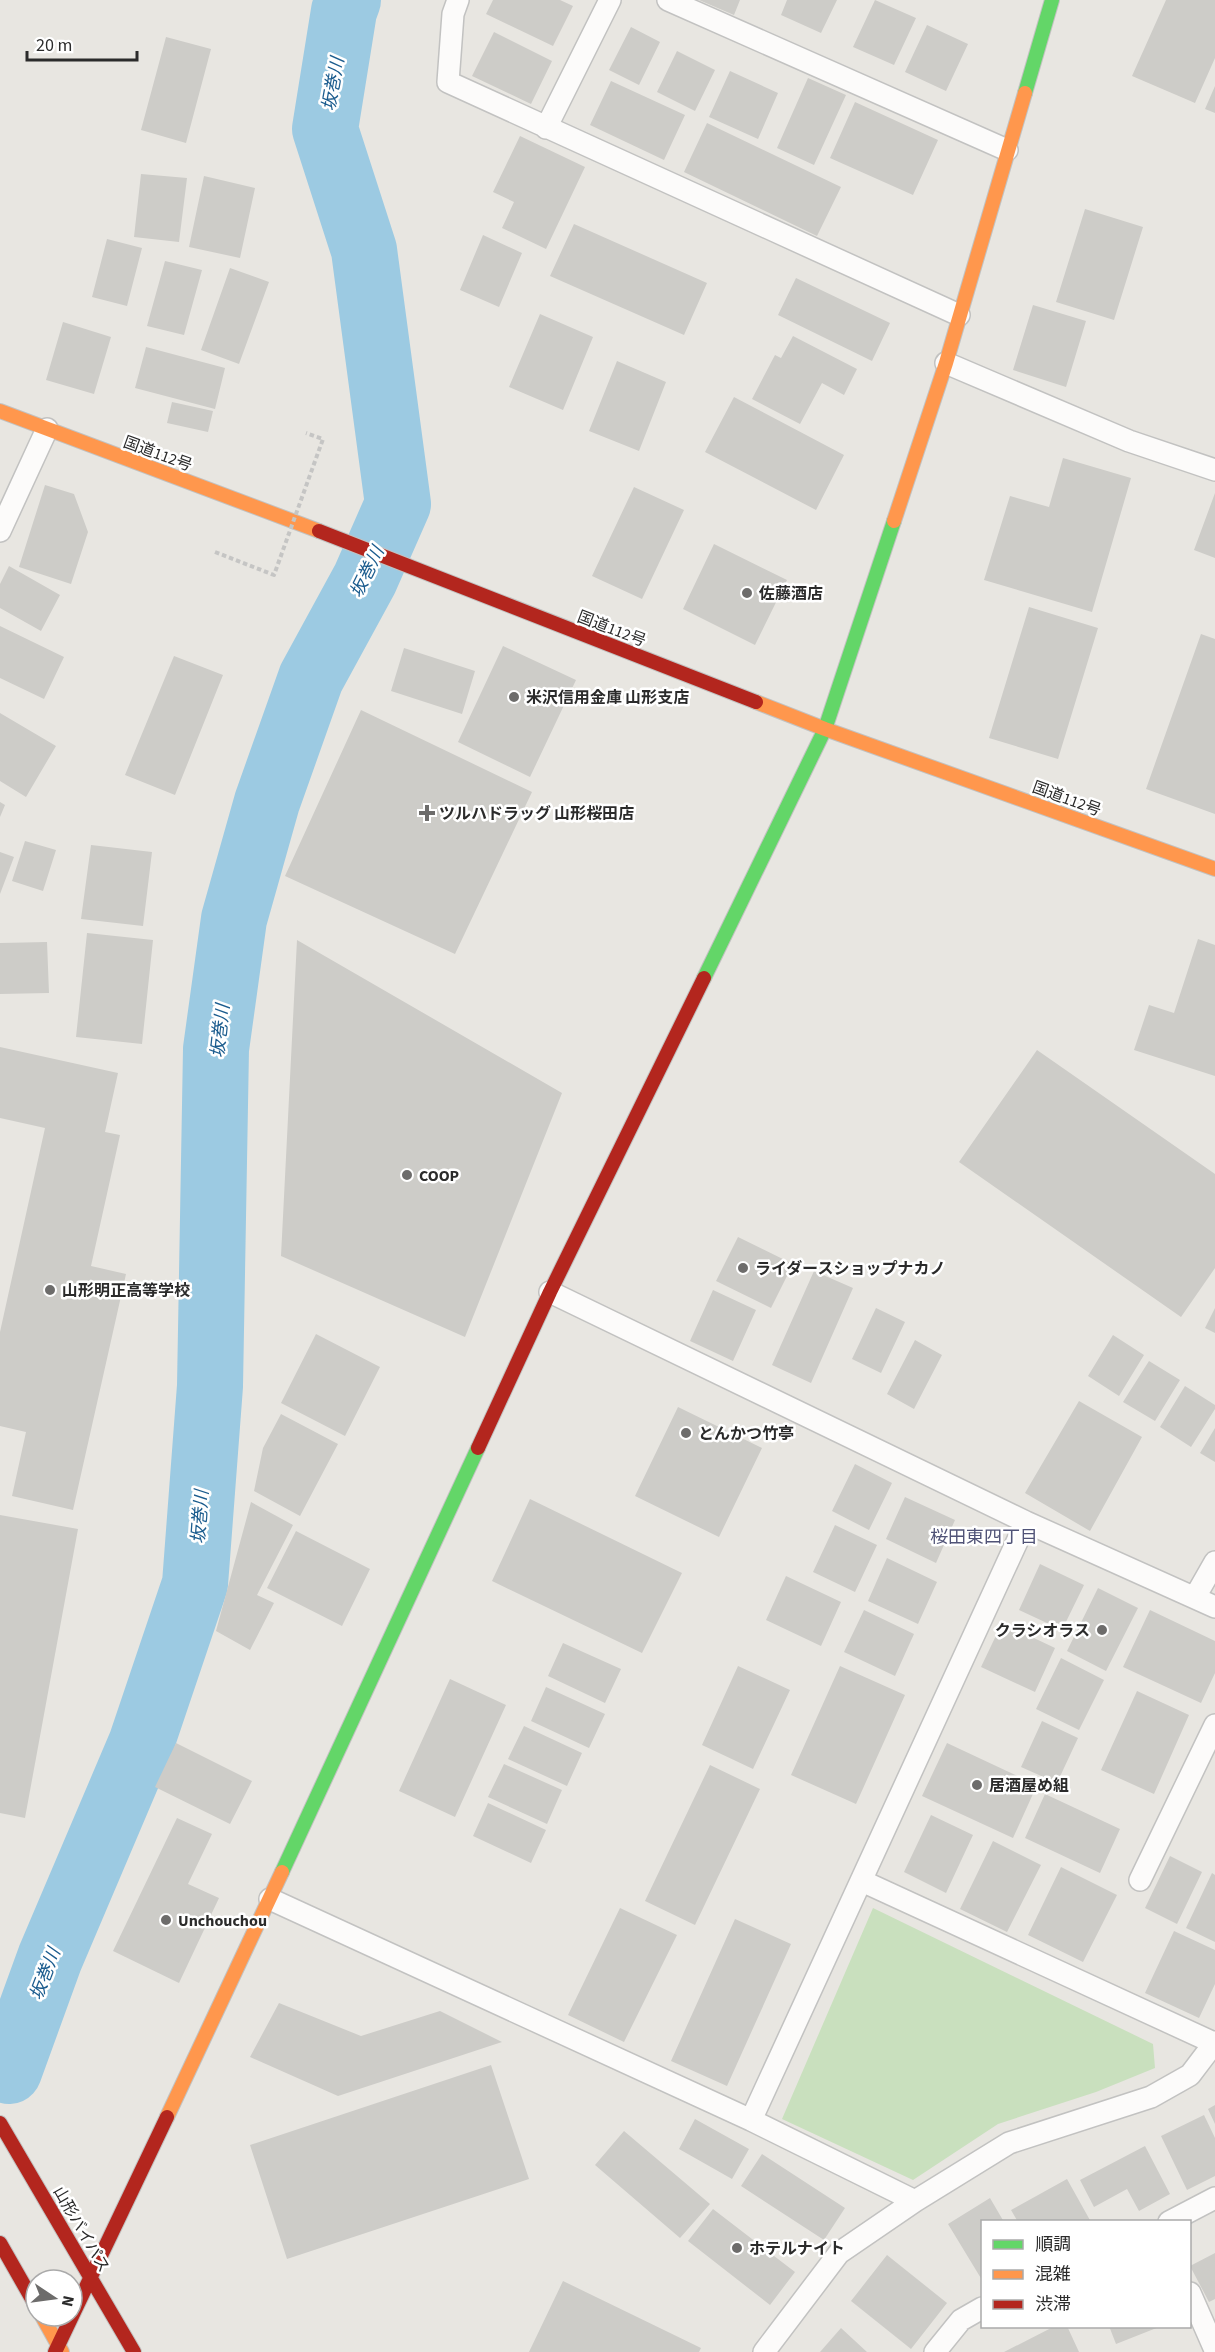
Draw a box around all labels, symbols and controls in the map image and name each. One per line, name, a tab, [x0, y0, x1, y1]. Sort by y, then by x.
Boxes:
scale bar	[27, 24, 136, 62]
text: 20 m	[36, 33, 72, 58]
water label: 坂巻川	[316, 53, 351, 113]
street label: 国道112号	[120, 431, 195, 477]
water label: 坂巻川	[344, 541, 391, 602]
place label: 佐藤酒店	[758, 583, 823, 605]
marker: 佐藤酒店	[740, 586, 754, 600]
street label: 国道112号	[574, 606, 649, 652]
place label: 米沢信用金庫 山形支店	[526, 687, 689, 709]
marker: 米沢信用金庫 山形支店	[507, 690, 521, 704]
street label: 国道112号	[1029, 776, 1104, 822]
place label: ツルハドラッグ 山形桜田店	[439, 803, 634, 825]
marker: ツルハドラッグ 山形桜田店	[420, 806, 434, 820]
water label: 坂巻川	[205, 1001, 236, 1059]
place label: COOP	[419, 1165, 459, 1187]
marker: COOP	[400, 1168, 414, 1182]
place label: ライダースショップナカノ	[755, 1258, 946, 1280]
marker: ライダースショップナカノ	[736, 1261, 750, 1275]
place label: 山形明正高等学校	[62, 1280, 190, 1302]
marker: 山形明正高等学校	[43, 1283, 57, 1297]
place label: とんかつ竹亭	[698, 1423, 794, 1445]
marker: とんかつ竹亭	[679, 1426, 693, 1440]
water label: 坂巻川	[186, 1487, 215, 1545]
district label: 桜田東四丁目	[930, 1525, 1038, 1550]
place label: クラシオラス	[995, 1620, 1090, 1642]
marker: クラシオラス	[1095, 1623, 1109, 1637]
place label: 居酒屋め組	[989, 1775, 1069, 1797]
marker: 居酒屋め組	[970, 1778, 984, 1792]
place label: Unchouchou	[178, 1910, 267, 1932]
marker: Unchouchou	[159, 1913, 173, 1927]
water label: 坂巻川	[24, 1943, 68, 2004]
street label: 山形バイパス	[48, 2183, 115, 2276]
legend	[981, 2220, 1191, 2328]
text: 順調	[1035, 2232, 1071, 2257]
place label: ホテルナイト	[749, 2238, 845, 2260]
marker: ホテルナイト	[730, 2241, 744, 2255]
text: 混雑	[1035, 2262, 1071, 2287]
north arrow	[24, 2268, 84, 2328]
text: 渋滞	[1035, 2292, 1071, 2317]
text: N	[56, 2293, 80, 2309]

